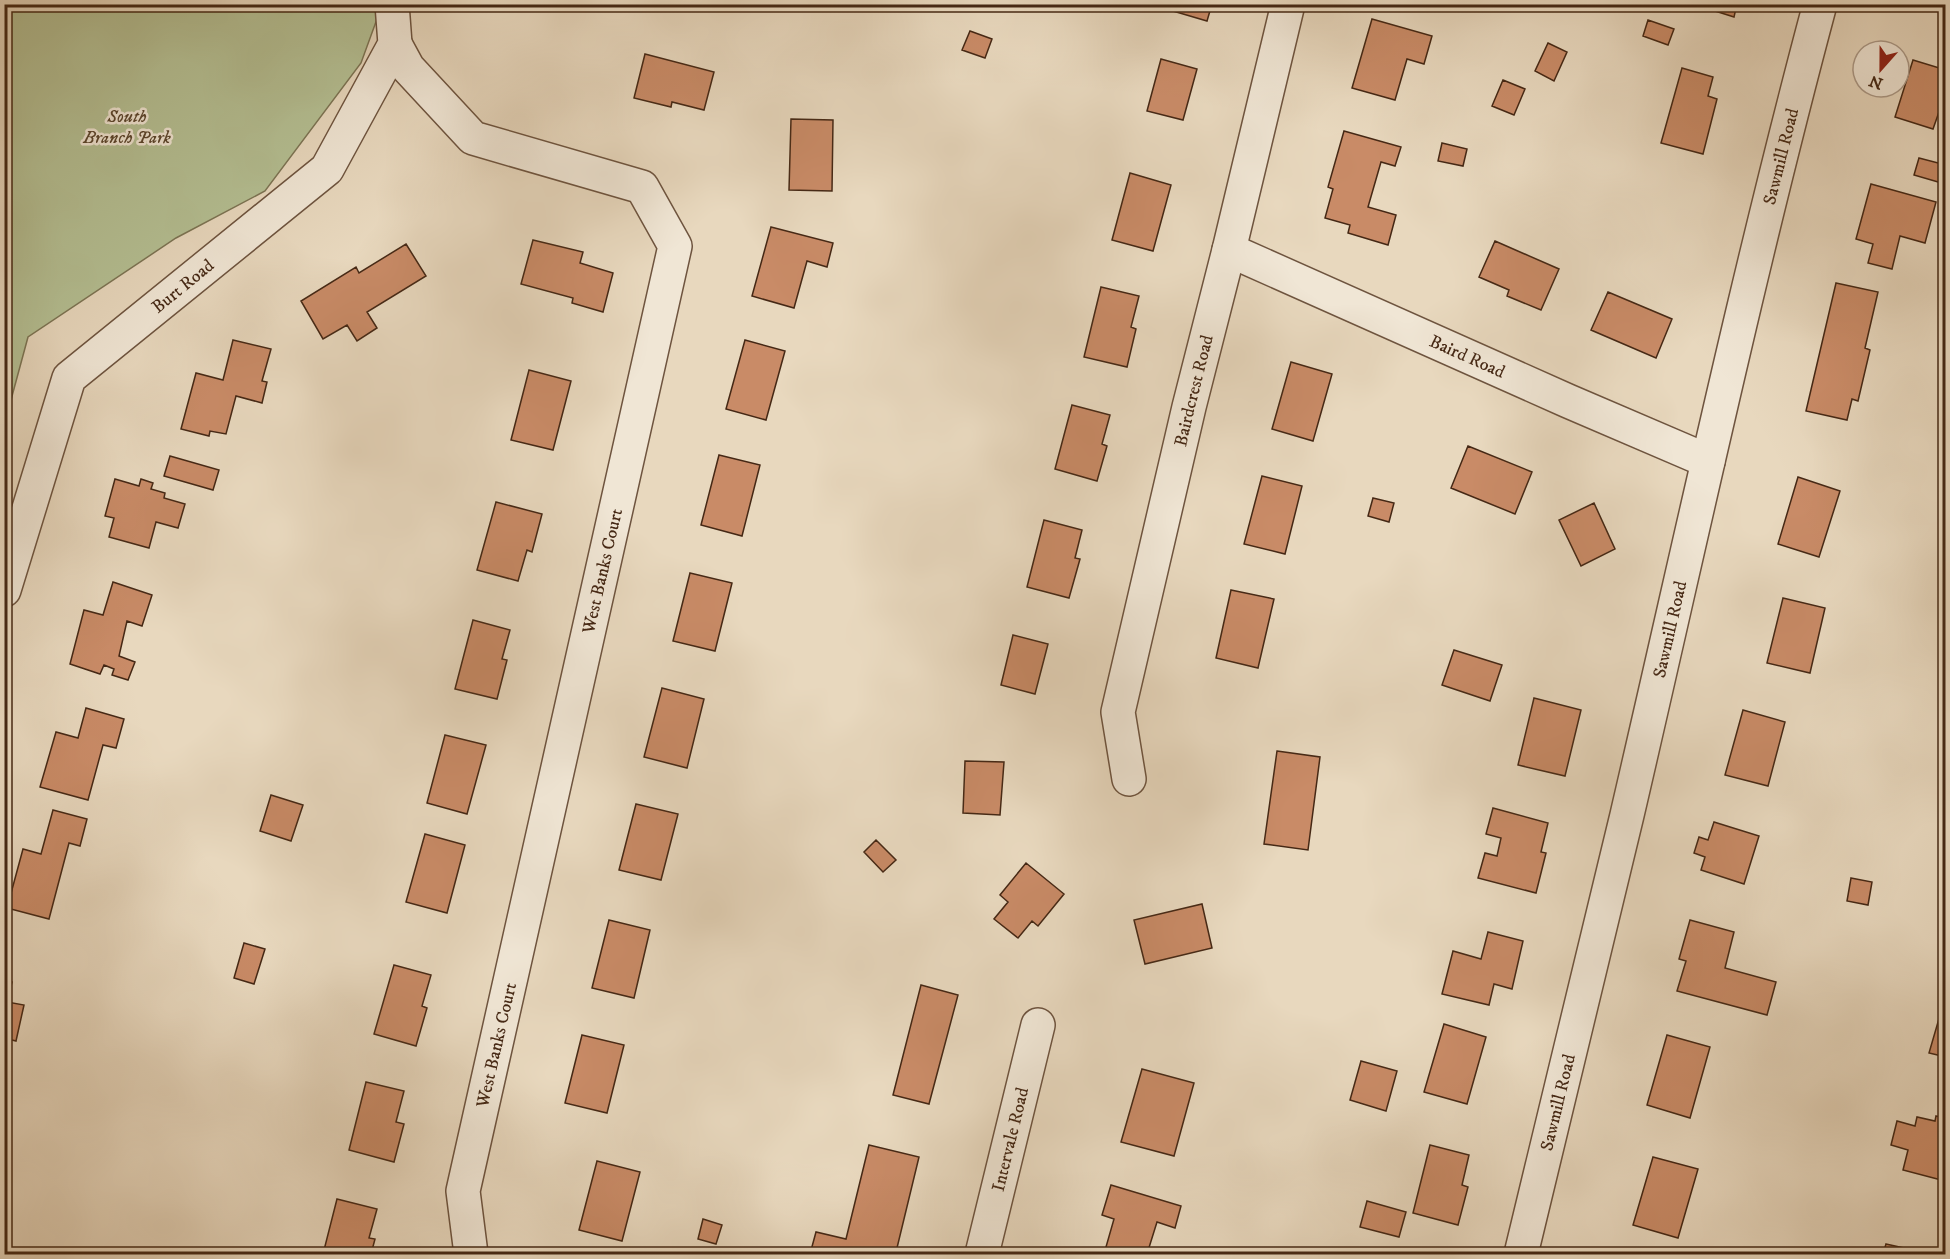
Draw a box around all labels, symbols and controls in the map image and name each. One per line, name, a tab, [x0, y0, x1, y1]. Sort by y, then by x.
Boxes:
north arrow	[1851, 39, 1911, 99]
text: N	[1866, 70, 1886, 94]
park label: South Branch Park	[82, 106, 171, 149]
street label: Sawmill Road	[1759, 106, 1804, 207]
street label: Burt Road	[148, 255, 219, 318]
street label: Baird Road	[1426, 331, 1508, 384]
street label: Bairdcrest Road	[1170, 333, 1219, 449]
street label: West Banks Court	[578, 506, 628, 637]
street label: Sawmill Road	[1649, 579, 1692, 680]
street label: West Banks Court	[472, 980, 522, 1111]
street label: Sawmill Road	[1536, 1052, 1581, 1153]
street label: Intervale Road	[988, 1085, 1034, 1194]

